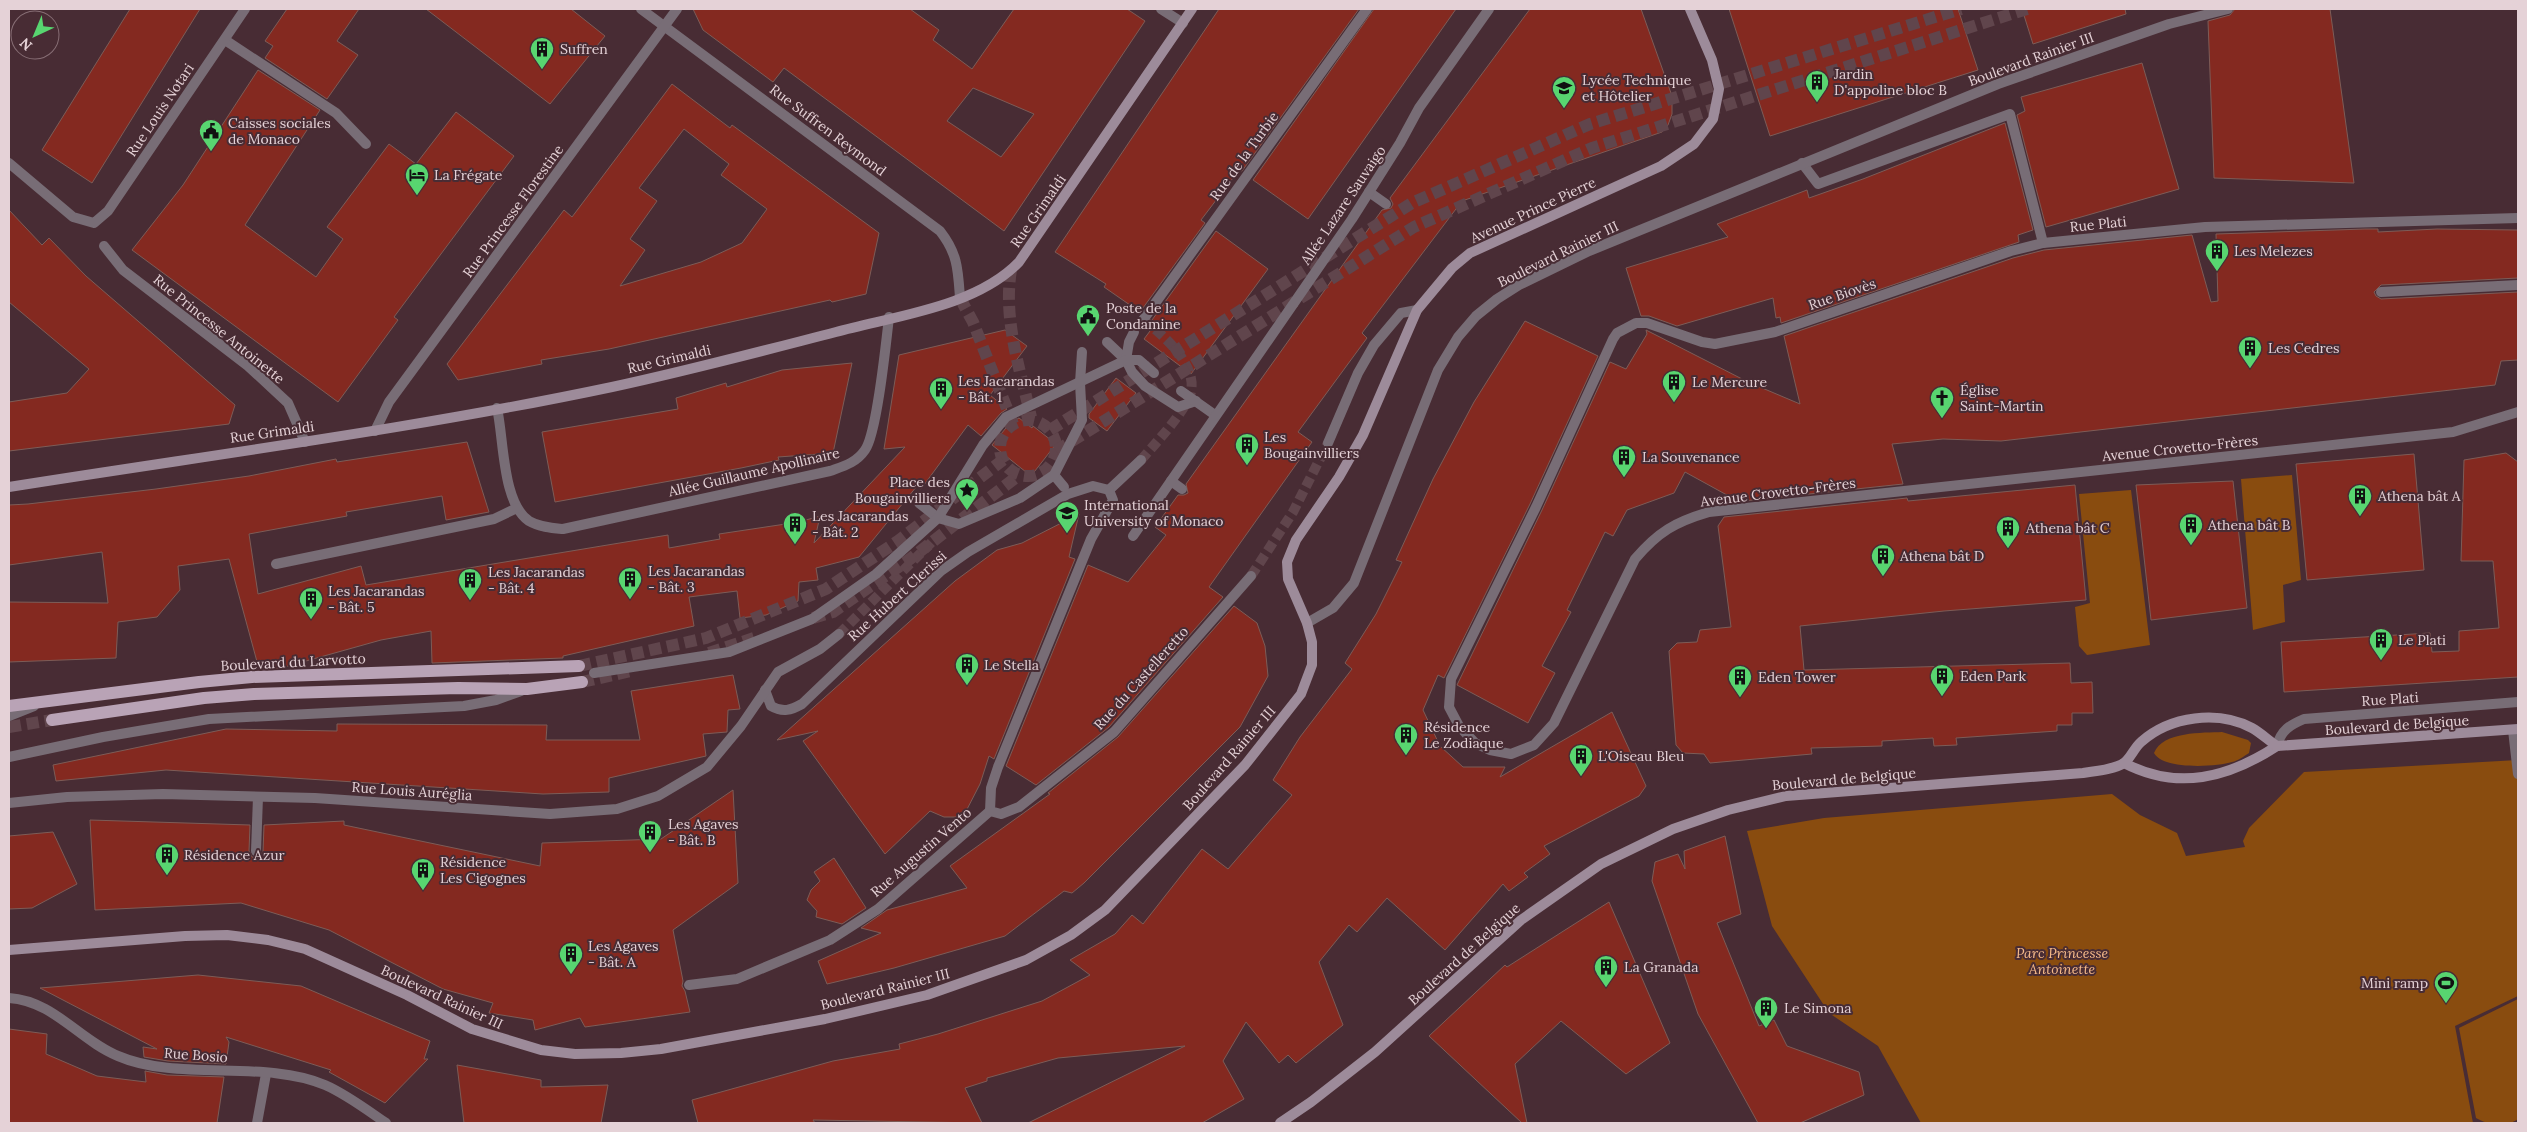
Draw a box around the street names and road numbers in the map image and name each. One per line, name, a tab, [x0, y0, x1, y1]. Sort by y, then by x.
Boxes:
street label: Boulevard Rainier III	[1966, 28, 2096, 90]
street label: Rue Louis Notari	[122, 60, 198, 160]
street label: Rue Suffren Reymond	[766, 80, 890, 180]
street label: Rue de la Turbie	[1206, 108, 1283, 204]
street label: Rue Princesse Florestine	[459, 141, 567, 281]
street label: Allée Lazare Sauvaigo	[1296, 142, 1390, 269]
street label: Rue Grimaldi	[1006, 171, 1070, 251]
street label: Avenue Prince Pierre	[1466, 173, 1599, 247]
street label: Rue Plati	[2069, 212, 2127, 236]
street label: Boulevard Rainier III	[1494, 217, 1622, 291]
street label: Rue Princesse Antoinette	[150, 270, 289, 388]
street label: Rue Biovès	[1806, 274, 1878, 314]
street label: Rue Grimaldi	[626, 341, 712, 377]
street label: Rue Grimaldi	[229, 417, 315, 447]
street label: Avenue Crovetto-Frères	[2100, 431, 2259, 465]
street label: Allée Guillaume Apollinaire	[666, 443, 842, 501]
street label: Avenue Crovetto-Frères	[1698, 474, 1857, 511]
street label: Rue Hubert Clerissi	[844, 547, 950, 645]
street label: Rue du Castelleretto	[1090, 623, 1192, 733]
street label: Boulevard du Larvotto	[220, 649, 366, 675]
street label: Rue Plati	[2361, 688, 2419, 710]
street label: Boulevard Rainier III	[1179, 702, 1279, 814]
street label: Boulevard de Belgique	[2324, 711, 2470, 739]
street label: Boulevard de Belgique	[1771, 764, 1917, 794]
street label: Rue Louis Auréglia	[351, 778, 473, 804]
street label: Rue Augustin Vento	[867, 803, 975, 901]
street label: Boulevard de Belgique	[1404, 899, 1524, 1009]
street label: Boulevard Rainier III	[378, 961, 506, 1033]
street label: Boulevard Rainier III	[819, 964, 951, 1014]
street label: Rue Bosio	[163, 1044, 229, 1066]

